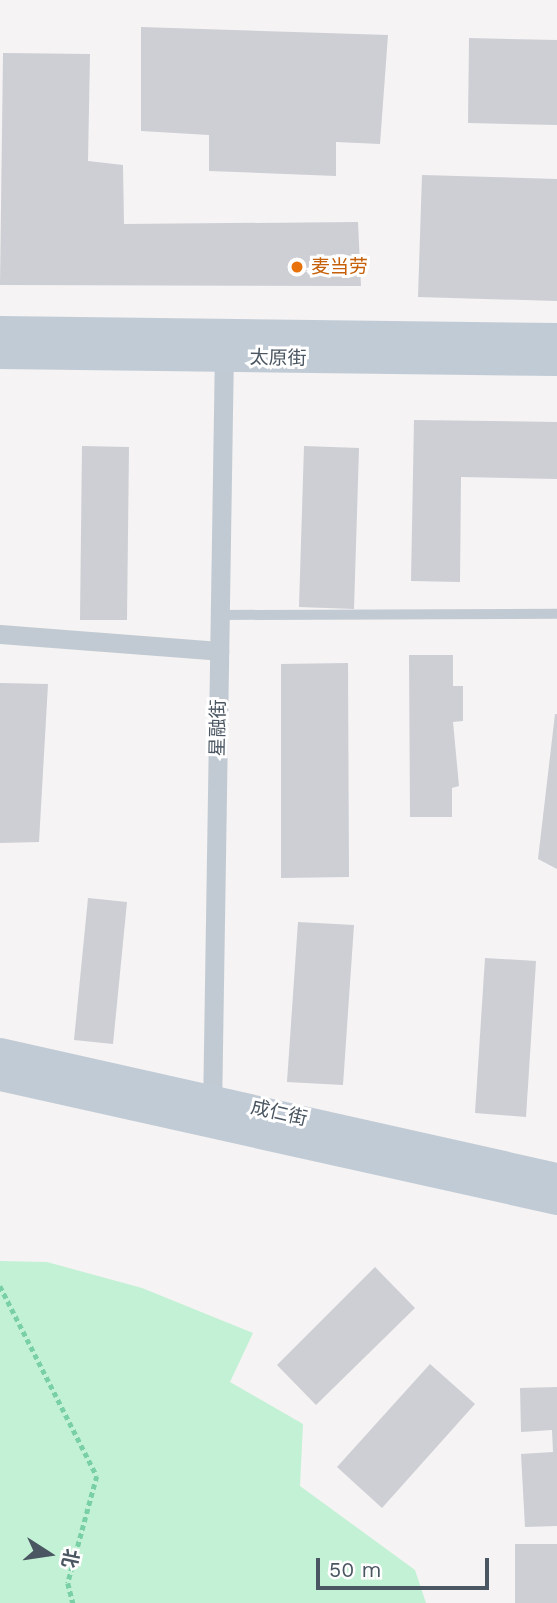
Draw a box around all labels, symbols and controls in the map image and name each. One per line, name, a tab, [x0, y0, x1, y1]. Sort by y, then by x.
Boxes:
place label: 麦当劳	[311, 256, 368, 278]
marker: 麦当劳	[289, 259, 305, 275]
street label: 太原街	[249, 346, 307, 370]
street label: 星融街	[206, 699, 230, 757]
street label: 成仁街	[249, 1095, 309, 1131]
north arrow	[14, 1519, 84, 1589]
scale bar	[319, 1544, 492, 1588]
text: 北	[57, 1547, 83, 1570]
text: 50 m	[329, 1557, 381, 1582]

